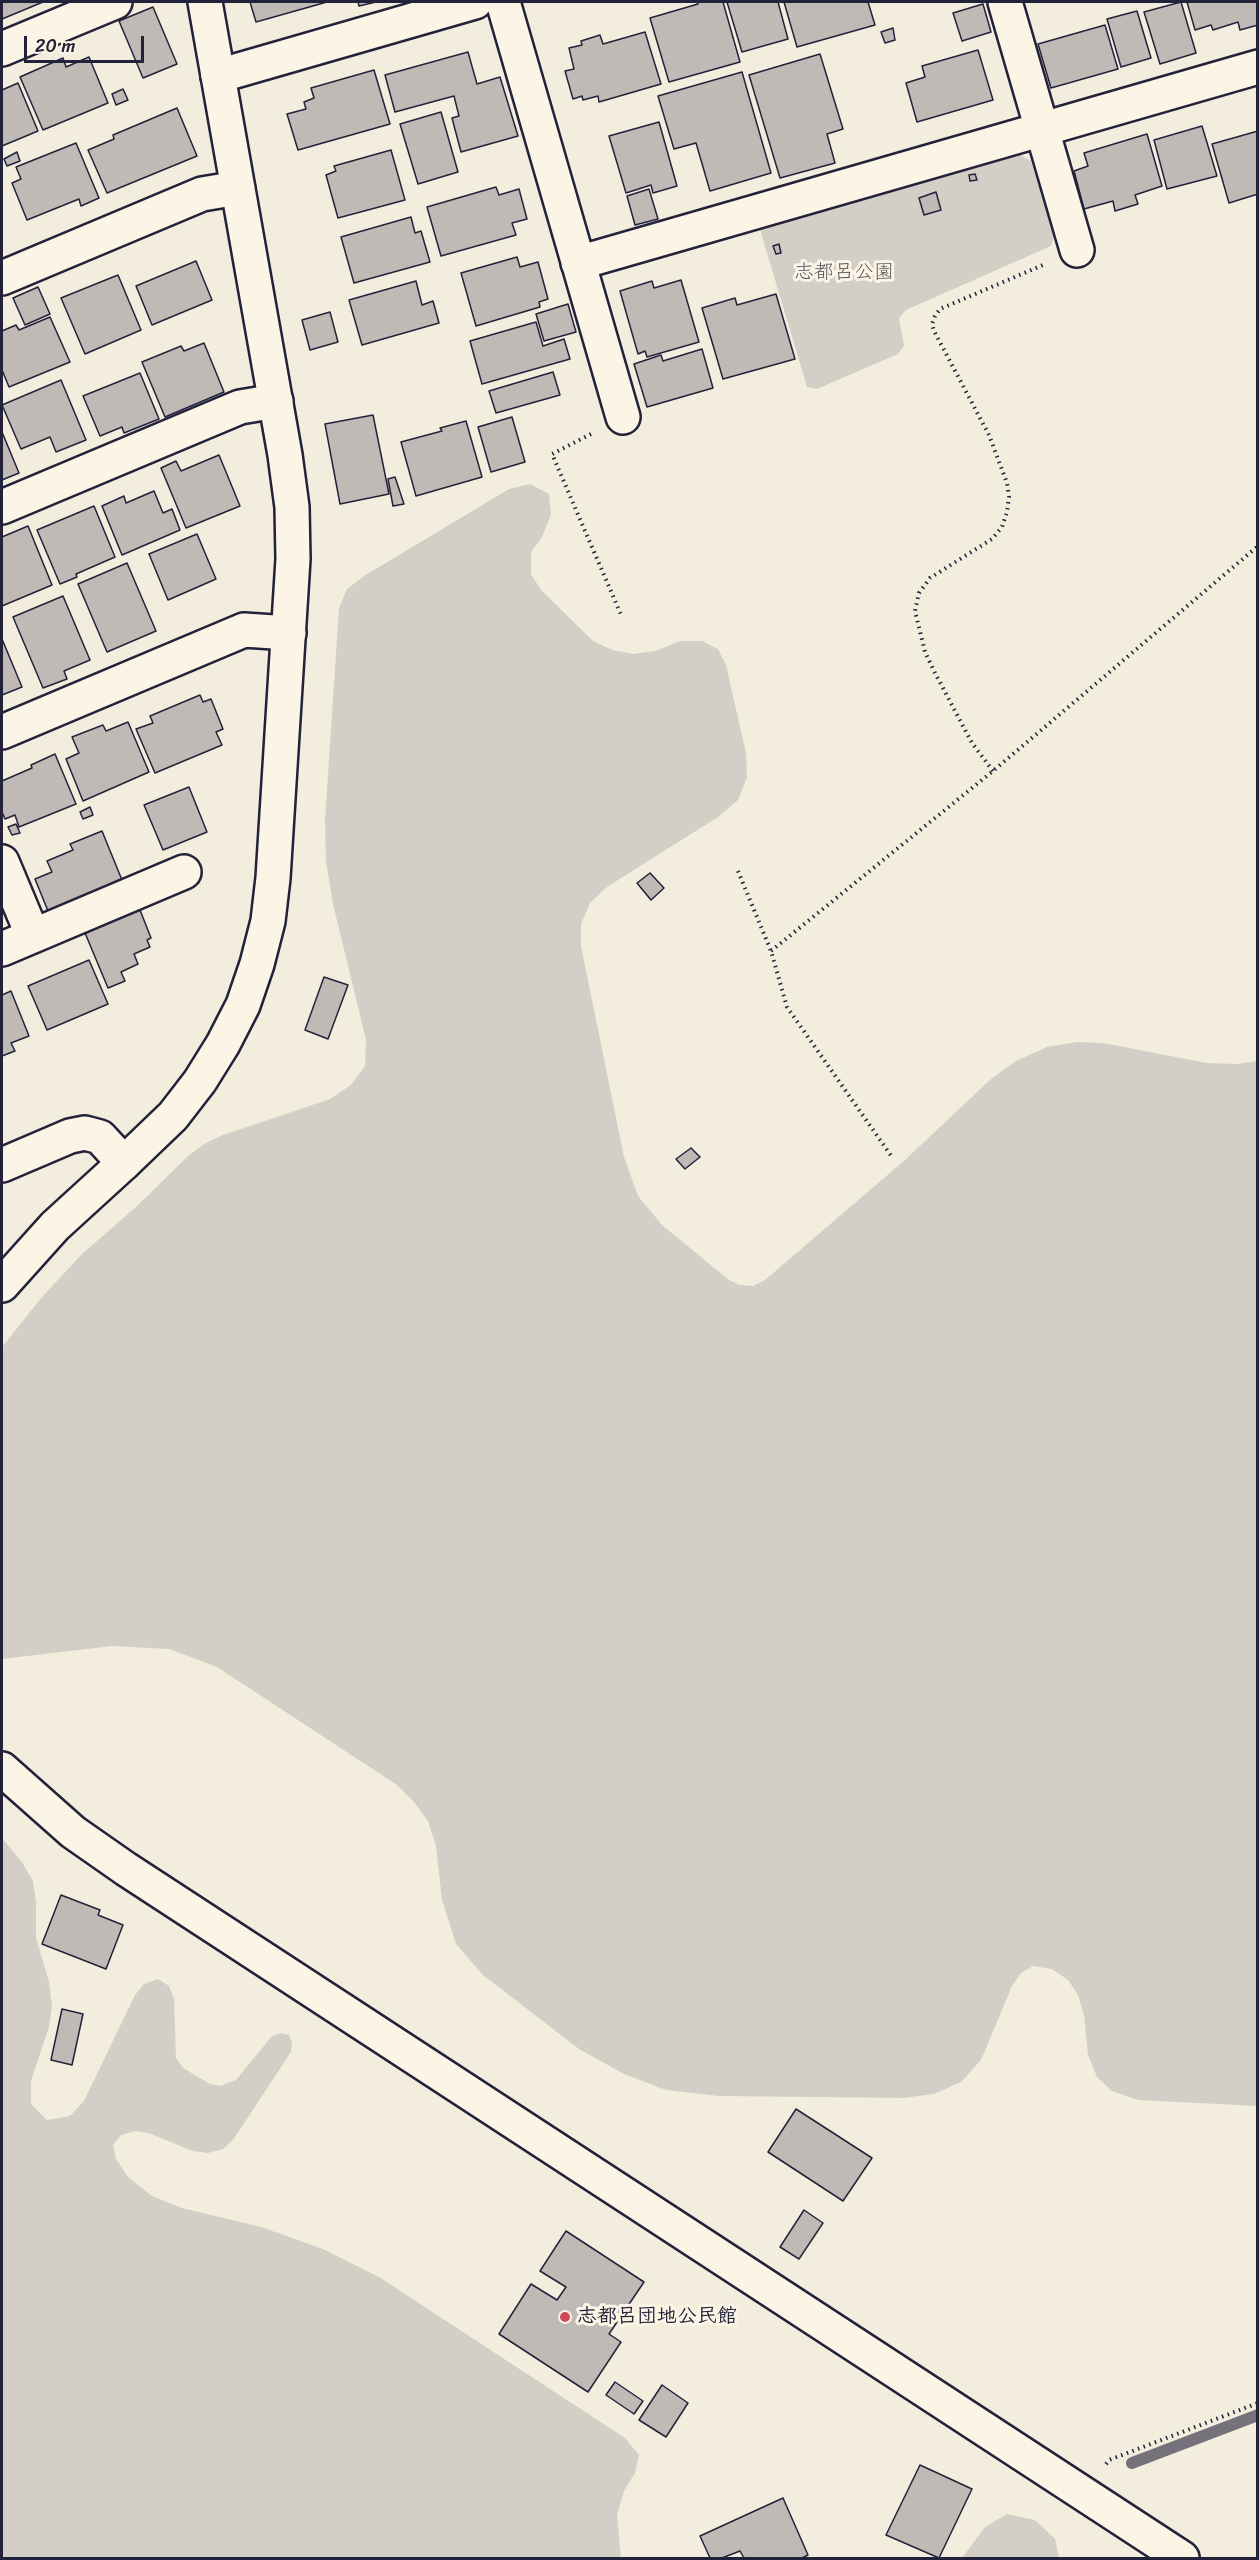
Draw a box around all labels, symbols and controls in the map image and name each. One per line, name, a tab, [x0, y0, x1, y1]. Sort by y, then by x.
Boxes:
scale bar	[27, 24, 147, 62]
text: 20 m	[35, 30, 75, 62]
park label: 志都呂公園	[794, 261, 894, 285]
place label: 志都呂団地公民館	[577, 2305, 737, 2329]
marker: 志都呂団地公民館	[558, 2310, 572, 2324]

